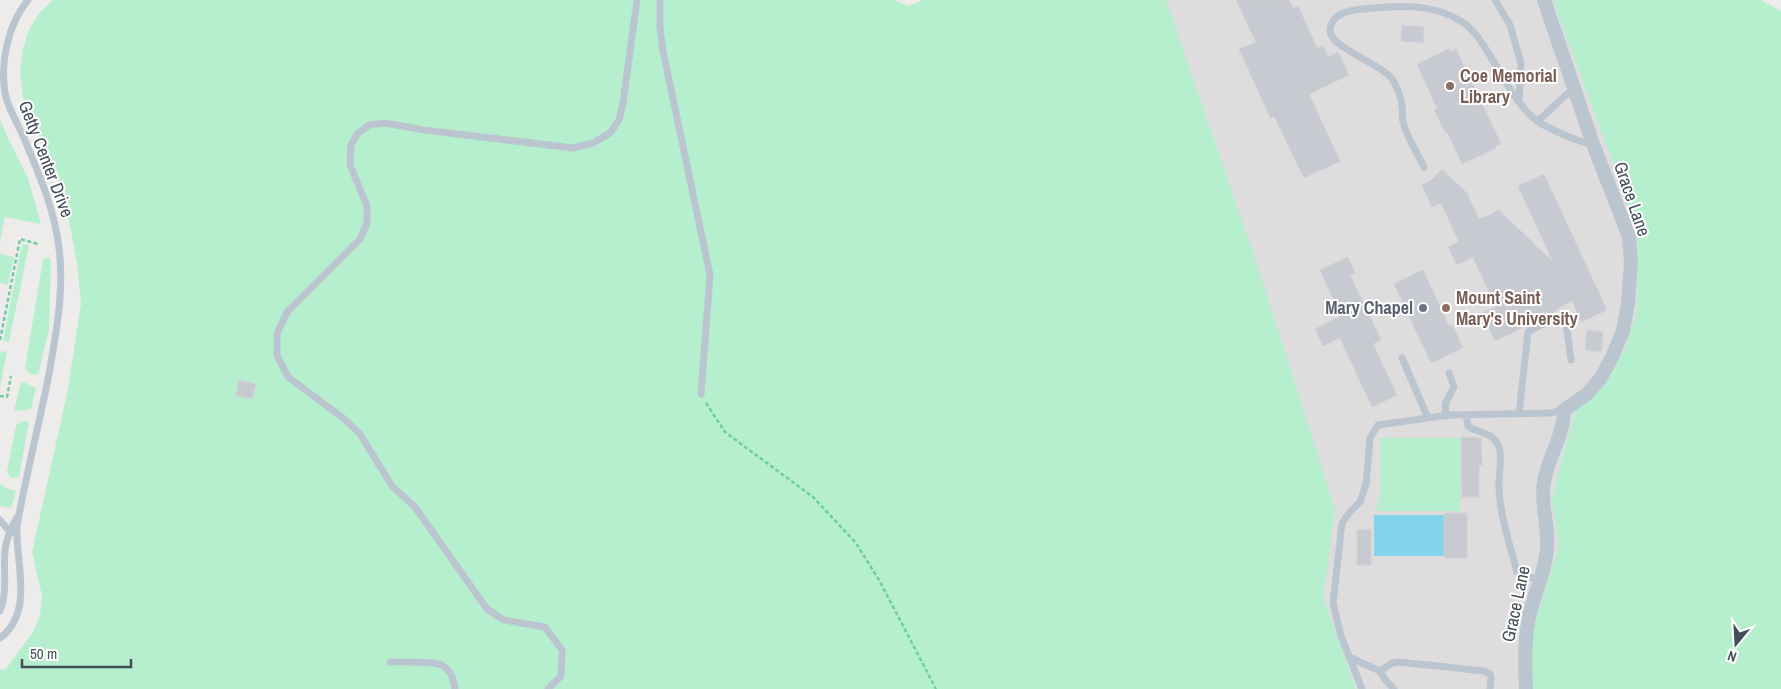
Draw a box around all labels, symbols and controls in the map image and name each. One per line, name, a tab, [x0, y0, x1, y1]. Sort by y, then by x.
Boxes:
place label: Coe Memorial Library	[1460, 63, 1557, 109]
marker: Coe Memorial Library	[1444, 80, 1456, 92]
street label: Getty Center Drive	[13, 97, 80, 221]
street label: Grace Lane	[1608, 158, 1657, 239]
place label: Mount Saint Mary's University	[1456, 285, 1578, 331]
place label: Mary Chapel	[1325, 295, 1413, 320]
marker: Mary Chapel	[1417, 302, 1429, 314]
marker: Mount Saint Mary's University	[1440, 302, 1452, 314]
street label: Grace Lane	[1495, 564, 1536, 644]
north arrow	[1711, 619, 1761, 669]
scale bar	[22, 636, 131, 668]
text: 50 m	[30, 643, 57, 664]
text: N	[1725, 647, 1739, 666]

